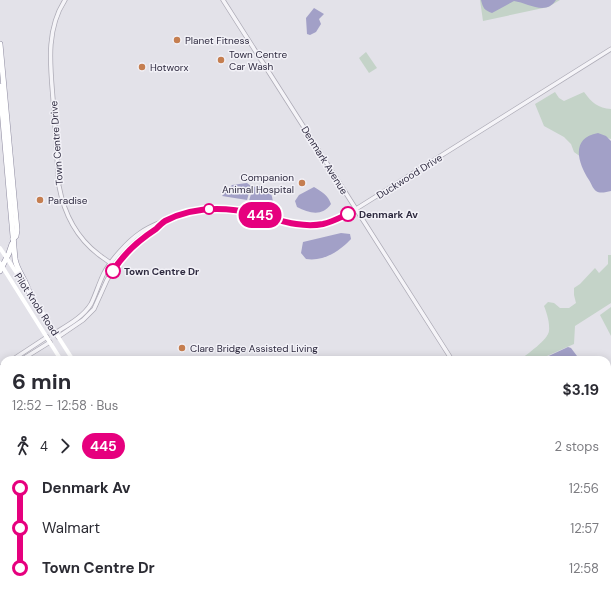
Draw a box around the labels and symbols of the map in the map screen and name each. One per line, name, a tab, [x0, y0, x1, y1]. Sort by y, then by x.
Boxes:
place label: Planet Fitness	[185, 34, 249, 47]
marker: Planet Fitness	[172, 35, 182, 45]
place label: Town Centre Car Wash	[229, 48, 287, 73]
marker: Town Centre Car Wash	[216, 55, 226, 65]
place label: Hotworx	[150, 61, 189, 74]
marker: Hotworx	[137, 62, 147, 72]
street label: Town Centre Drive	[47, 100, 66, 186]
street label: Denmark Avenue	[298, 124, 351, 197]
street label: Duckwood Drive	[374, 151, 445, 202]
place label: Companion Animal Hospital	[222, 171, 294, 196]
marker: Companion Animal Hospital	[297, 178, 307, 188]
place label: Paradise	[48, 194, 88, 207]
marker: Paradise	[35, 195, 45, 205]
line badge: 445	[237, 202, 283, 228]
unlabelled marker	[203, 203, 215, 215]
marker: Denmark Av	[340, 206, 356, 222]
place label: Denmark Av	[359, 208, 418, 221]
marker: Town Centre Dr	[105, 263, 121, 279]
place label: Town Centre Dr	[124, 265, 199, 278]
street label: Pilot Knob Road	[11, 270, 62, 338]
place label: Clare Bridge Assisted Living	[190, 342, 318, 355]
marker: Clare Bridge Assisted Living	[177, 343, 187, 353]

